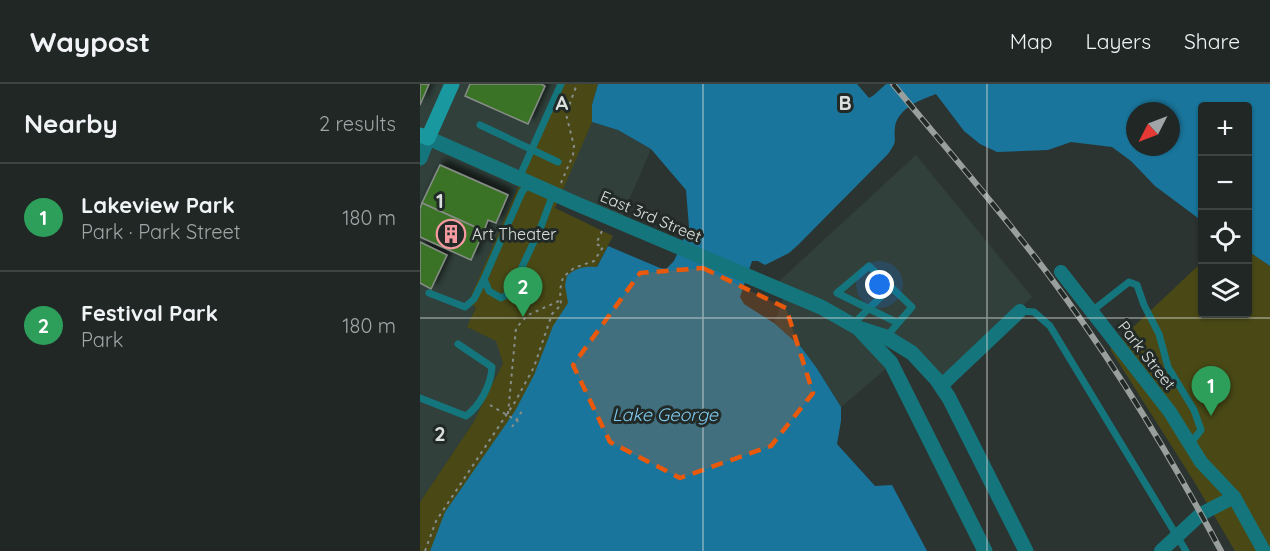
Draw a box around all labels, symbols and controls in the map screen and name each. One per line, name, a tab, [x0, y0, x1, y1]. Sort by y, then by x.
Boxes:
text: Waypost	[30, 24, 150, 59]
text: Map	[1010, 28, 1053, 54]
text: Layers	[1086, 28, 1151, 54]
text: Share	[1184, 28, 1240, 54]
text: A	[556, 90, 569, 115]
text: B	[838, 90, 852, 115]
north arrow	[1126, 102, 1180, 156]
map controls	[1198, 102, 1252, 318]
button: +	[1198, 102, 1252, 156]
text: Nearby	[24, 107, 118, 140]
text: 2 results	[319, 111, 396, 136]
button: −	[1198, 156, 1252, 210]
street label: East 3rd Street	[597, 186, 705, 246]
text: 1	[436, 188, 444, 213]
text: Lakeview Park	[81, 191, 235, 219]
text: 1	[40, 205, 47, 230]
text: 180 m	[342, 205, 396, 230]
button: locate	[1198, 210, 1252, 264]
building icon: Art Theater	[435, 218, 467, 250]
text: Park · Park Street	[81, 219, 241, 244]
place label: Art Theater	[472, 224, 556, 244]
button: layers	[1198, 264, 1252, 318]
pin: 2	[504, 268, 542, 317]
your location	[865, 270, 894, 299]
text: Festival Park	[81, 299, 218, 327]
text: 2	[38, 313, 49, 338]
text: 180 m	[342, 313, 396, 338]
street label: Park Street	[1114, 317, 1180, 393]
text: Park	[81, 327, 123, 352]
pin: 1	[1192, 366, 1230, 416]
water label: Lake George	[612, 403, 719, 426]
text: 2	[434, 421, 446, 446]

